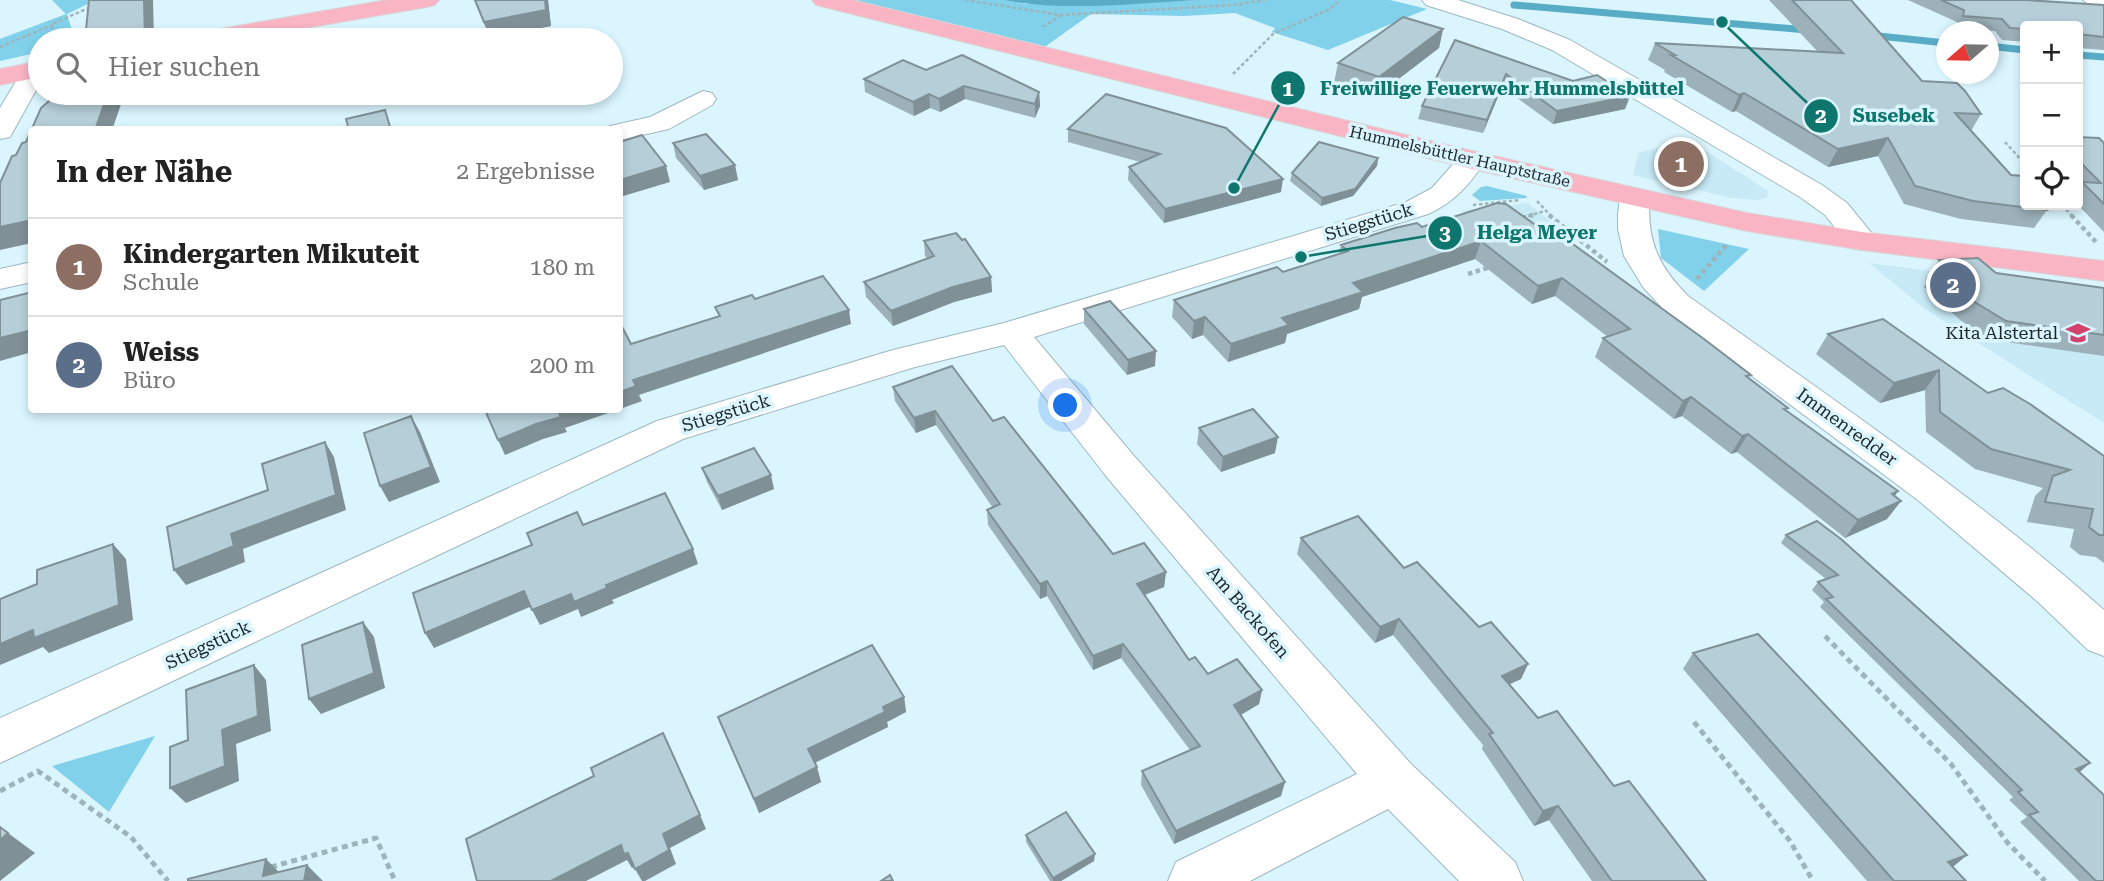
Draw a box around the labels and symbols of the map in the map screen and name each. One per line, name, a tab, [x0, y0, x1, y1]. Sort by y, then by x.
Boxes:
north arrow	[1936, 21, 1999, 84]
callout: Freiwillige Feuerwehr Hummelsbüttel	[1271, 68, 1698, 108]
text: 1	[1282, 77, 1294, 101]
text: Freiwillige Feuerwehr Hummelsbüttel	[1320, 77, 1684, 100]
callout: Susebek	[1804, 96, 1949, 136]
text: 2	[1815, 104, 1827, 128]
text: Susebek	[1853, 104, 1935, 127]
street label: Hummelsbüttler Hauptstraße	[1348, 122, 1572, 191]
pin: 1	[1658, 138, 1704, 190]
street label: Stiegstück	[1322, 198, 1416, 245]
callout: Helga Meyer	[1428, 213, 1611, 253]
text: 3	[1439, 221, 1451, 245]
text: Helga Meyer	[1477, 221, 1597, 244]
pin: 2	[1930, 259, 1976, 311]
school or university icon: Kita Alstertal	[2064, 319, 2092, 347]
place label: Kita Alstertal	[1945, 322, 2058, 343]
street label: Immenredder	[1793, 383, 1901, 470]
your location	[1048, 388, 1082, 422]
street label: Stiegstück	[679, 389, 773, 436]
street label: Am Backofen	[1203, 561, 1294, 662]
street label: Stiegstück	[162, 616, 254, 673]

